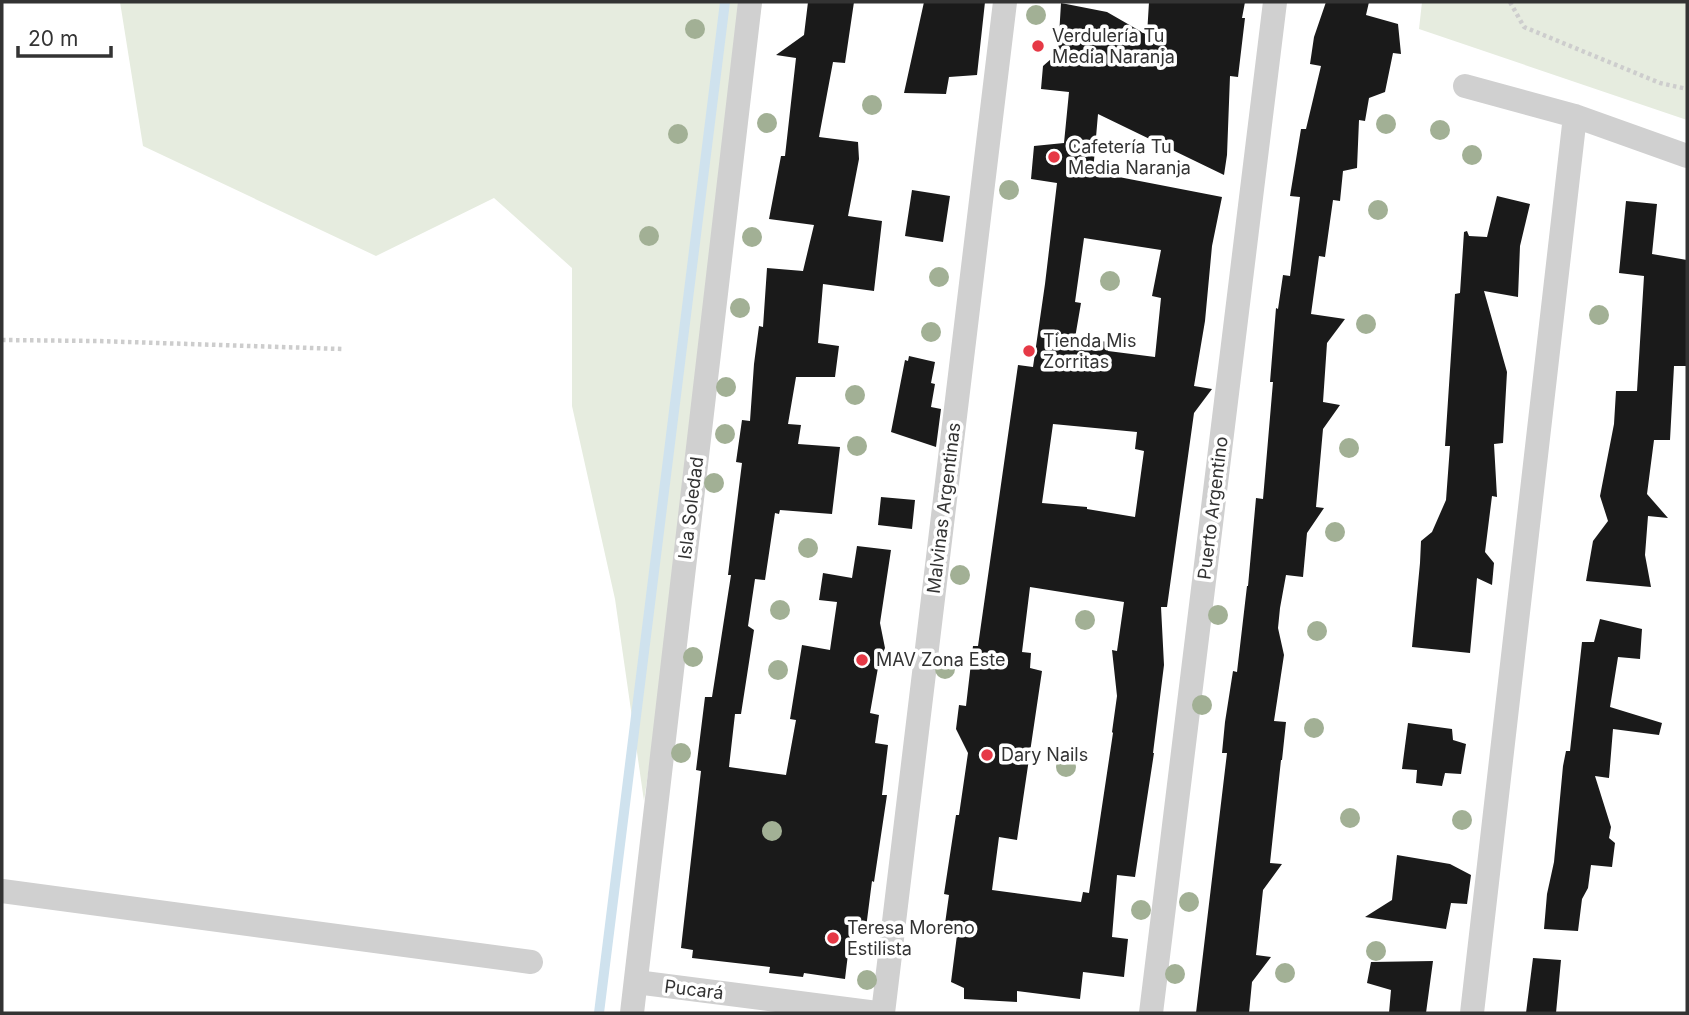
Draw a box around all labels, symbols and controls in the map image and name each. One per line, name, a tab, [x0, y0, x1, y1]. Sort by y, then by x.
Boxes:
scale bar	[18, 14, 110, 58]
place label: Verdulería Tu Media Naranja	[1052, 25, 1175, 67]
text: 20 m	[28, 26, 78, 51]
marker: Verdulería Tu Media Naranja	[1030, 38, 1046, 54]
place label: Cafetería Tu Media Naranja	[1068, 136, 1191, 178]
marker: Cafetería Tu Media Naranja	[1046, 149, 1062, 165]
place label: Tienda Mis Zorritas	[1043, 330, 1136, 372]
marker: Tienda Mis Zorritas	[1021, 343, 1037, 359]
street label: Malvinas Argentinas	[923, 421, 964, 595]
street label: Puerto Argentino	[1193, 435, 1232, 581]
street label: Isla Soledad	[674, 455, 707, 560]
place label: MAV Zona Este	[876, 649, 1005, 670]
marker: MAV Zona Este	[854, 652, 870, 668]
place label: Dary Nails	[1001, 744, 1088, 765]
marker: Dary Nails	[979, 747, 995, 763]
place label: Teresa Moreno Estilista	[847, 917, 975, 959]
marker: Teresa Moreno Estilista	[825, 930, 841, 946]
street label: Pucará	[663, 975, 725, 1004]

